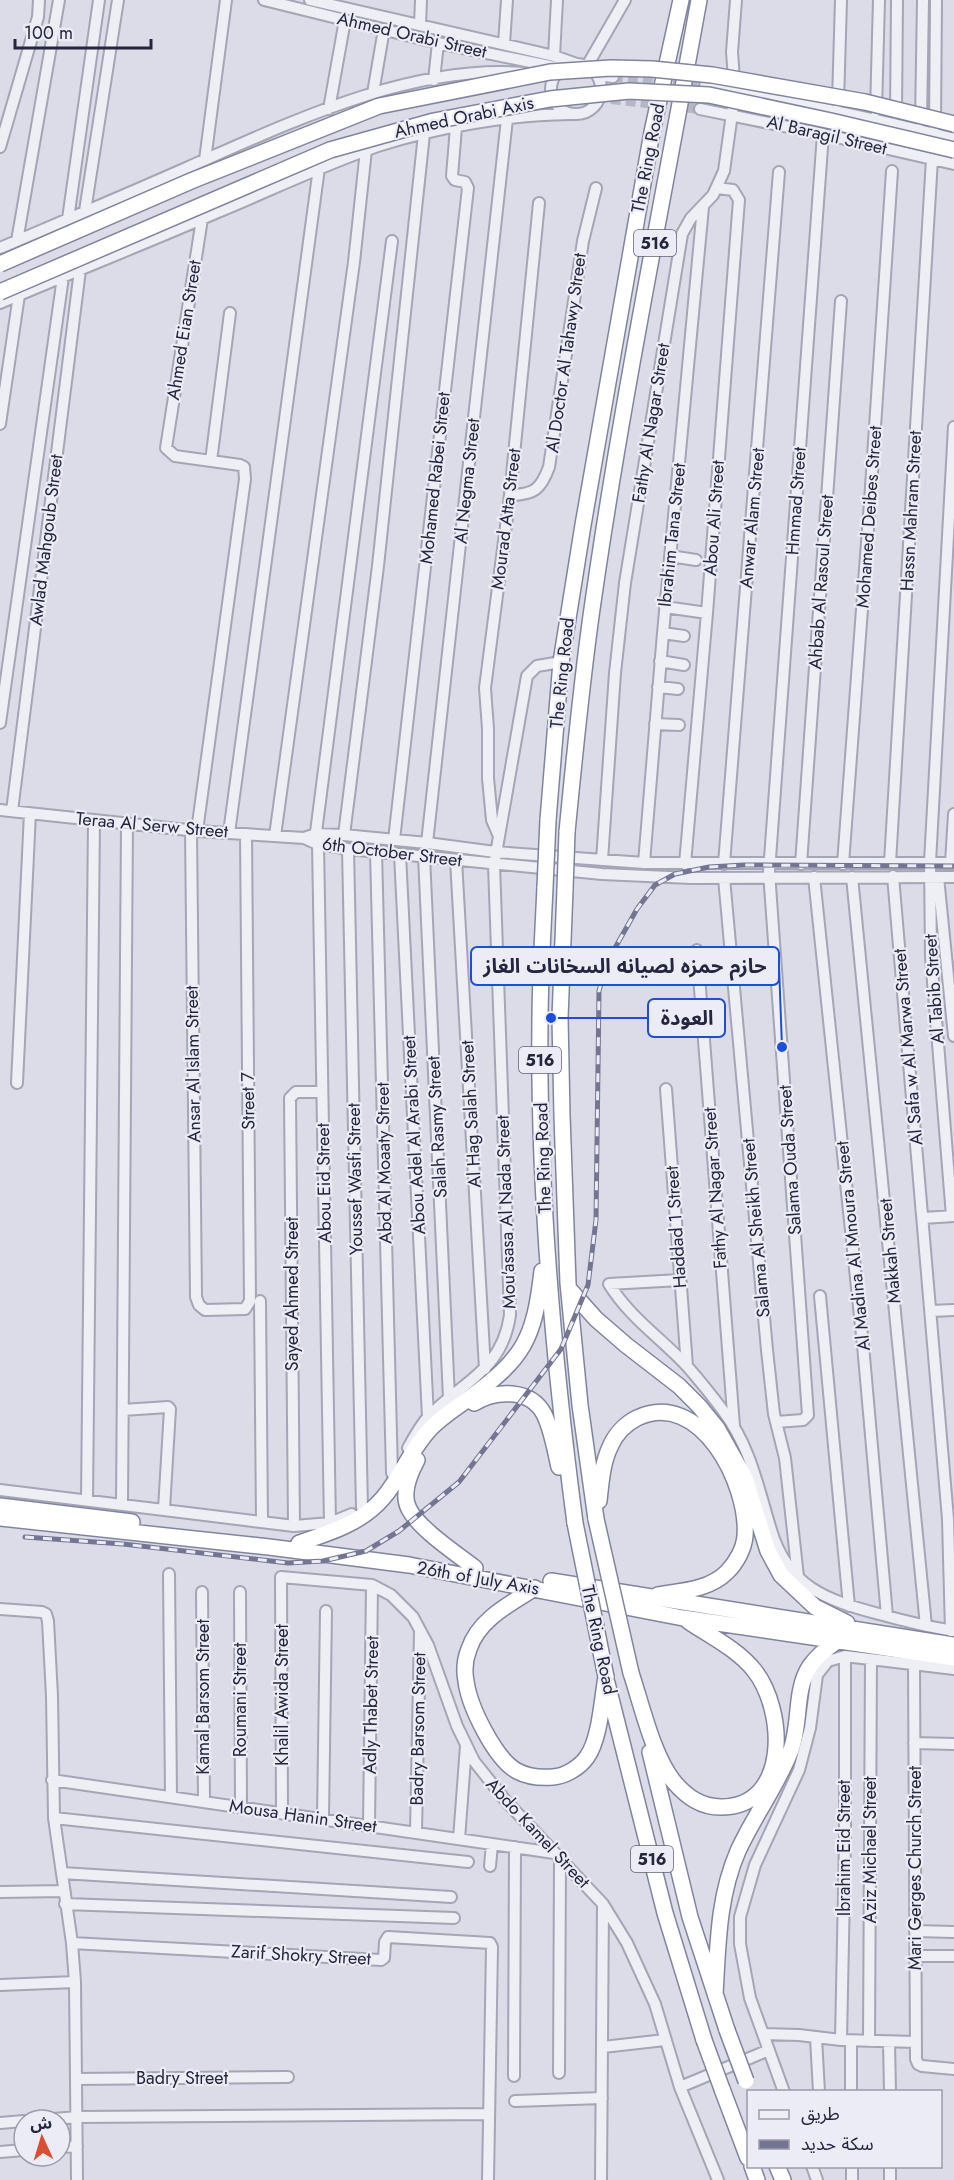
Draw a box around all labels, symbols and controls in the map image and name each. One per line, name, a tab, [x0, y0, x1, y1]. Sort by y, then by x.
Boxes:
street label: Ahmed Orabi Street	[335, 5, 490, 65]
scale bar	[15, 12, 152, 50]
text: 100 m	[24, 20, 73, 46]
street label: Ahmed Orabi Axis	[392, 90, 536, 144]
street label: The Ring Road	[625, 101, 671, 215]
street label: Al Baragil Street	[764, 109, 890, 162]
road number: 516	[634, 230, 676, 256]
street label: Al Doctor Al Tahawy Street	[539, 251, 593, 455]
street label: Ahmed Eian Street	[160, 258, 208, 402]
street label: Fathy Al Nagar Street	[626, 341, 677, 505]
street label: Mohamed Rabei Street	[413, 390, 457, 565]
street label: Al Negma Street	[447, 416, 487, 545]
street label: Mohamed Deibes Street	[850, 424, 888, 609]
street label: Hassn Mahram Street	[894, 429, 928, 592]
street label: Hmmad Street	[779, 445, 813, 556]
street label: Mourad Atta Street	[484, 446, 528, 591]
street label: Anwar Alam Street	[733, 446, 771, 589]
street label: Awlad Mahgoub Street	[23, 452, 69, 627]
street label: Abou Ali Street	[697, 459, 731, 577]
street label: Ibrahim Tana Street	[652, 461, 693, 608]
street label: Ahbab Al Rasoul Street	[802, 493, 840, 670]
street label: The Ring Road	[543, 616, 581, 730]
street label: Teraa Al Serw Street	[75, 805, 230, 845]
street label: 6th October Street	[321, 831, 464, 874]
street label: Al Tabib Street	[917, 932, 951, 1045]
callout: حازم حمزه لصيانه السخانات الغاز	[471, 947, 779, 985]
street label: Al Safa w Al Marwa Street	[886, 947, 930, 1146]
text: حازم حمزه لصيانه السخانات الغاز	[482, 952, 767, 981]
street label: Ansar Al Islam Street	[179, 985, 207, 1143]
callout: العودة	[648, 999, 725, 1037]
text: العودة	[661, 1004, 713, 1033]
street label: Abou Adel Al Arabi Street	[396, 1034, 432, 1235]
street label: Al Hag Salah Street	[454, 1039, 488, 1188]
road number: 516	[519, 1047, 561, 1073]
street label: Salah Rasmy Street	[420, 1055, 454, 1199]
street label: Street 7	[234, 1071, 262, 1130]
street label: Abd Al Moaaty Street	[370, 1081, 398, 1244]
street label: Salama Ouda Street	[772, 1083, 808, 1236]
street label: Youssef Wasfi Street	[341, 1102, 369, 1255]
street label: The Ring Road	[528, 1102, 558, 1214]
street label: Fathy Al Nagar Street	[696, 1106, 734, 1270]
street label: Mou'asasa Al Nada Street	[490, 1114, 522, 1309]
street label: Abou Eid Street	[310, 1122, 338, 1243]
street label: Salama Al Sheikh Street	[735, 1137, 777, 1319]
street label: Al Madina Al Mnoura Street	[829, 1139, 877, 1352]
street label: Haddad 1 Street	[659, 1164, 693, 1289]
street label: Makkah Street	[872, 1197, 908, 1305]
street label: Sayed Ahmed Street	[279, 1216, 305, 1371]
street label: 26th of July Axis	[415, 1554, 541, 1602]
street label: The Ring Road	[575, 1583, 623, 1697]
street label: Kamal Barsom Street	[190, 1619, 216, 1775]
street label: Khalil Awida Street	[269, 1623, 295, 1766]
street label: Adly Thabet Street	[357, 1635, 385, 1774]
street label: Roumani Street	[227, 1642, 253, 1757]
street label: Badry Barsom Street	[404, 1651, 432, 1806]
street label: Mari Gerges Church Street	[902, 1765, 928, 1970]
street label: Abdo Kamel Street	[480, 1772, 596, 1894]
street label: Aziz Michael Street	[857, 1776, 883, 1924]
street label: Ibrahim Eid Street	[831, 1779, 857, 1916]
street label: Mousa Hanin Street	[228, 1793, 379, 1839]
road number: 516	[631, 1846, 673, 1872]
street label: Zarif Shokry Street	[230, 1938, 372, 1972]
street label: Badry Street	[136, 2065, 229, 2091]
legend	[747, 2090, 942, 2168]
text: طريق	[801, 2101, 840, 2127]
north arrow	[12, 2108, 72, 2168]
text: ش	[29, 2111, 53, 2136]
text: سكة حديد	[801, 2131, 874, 2157]

